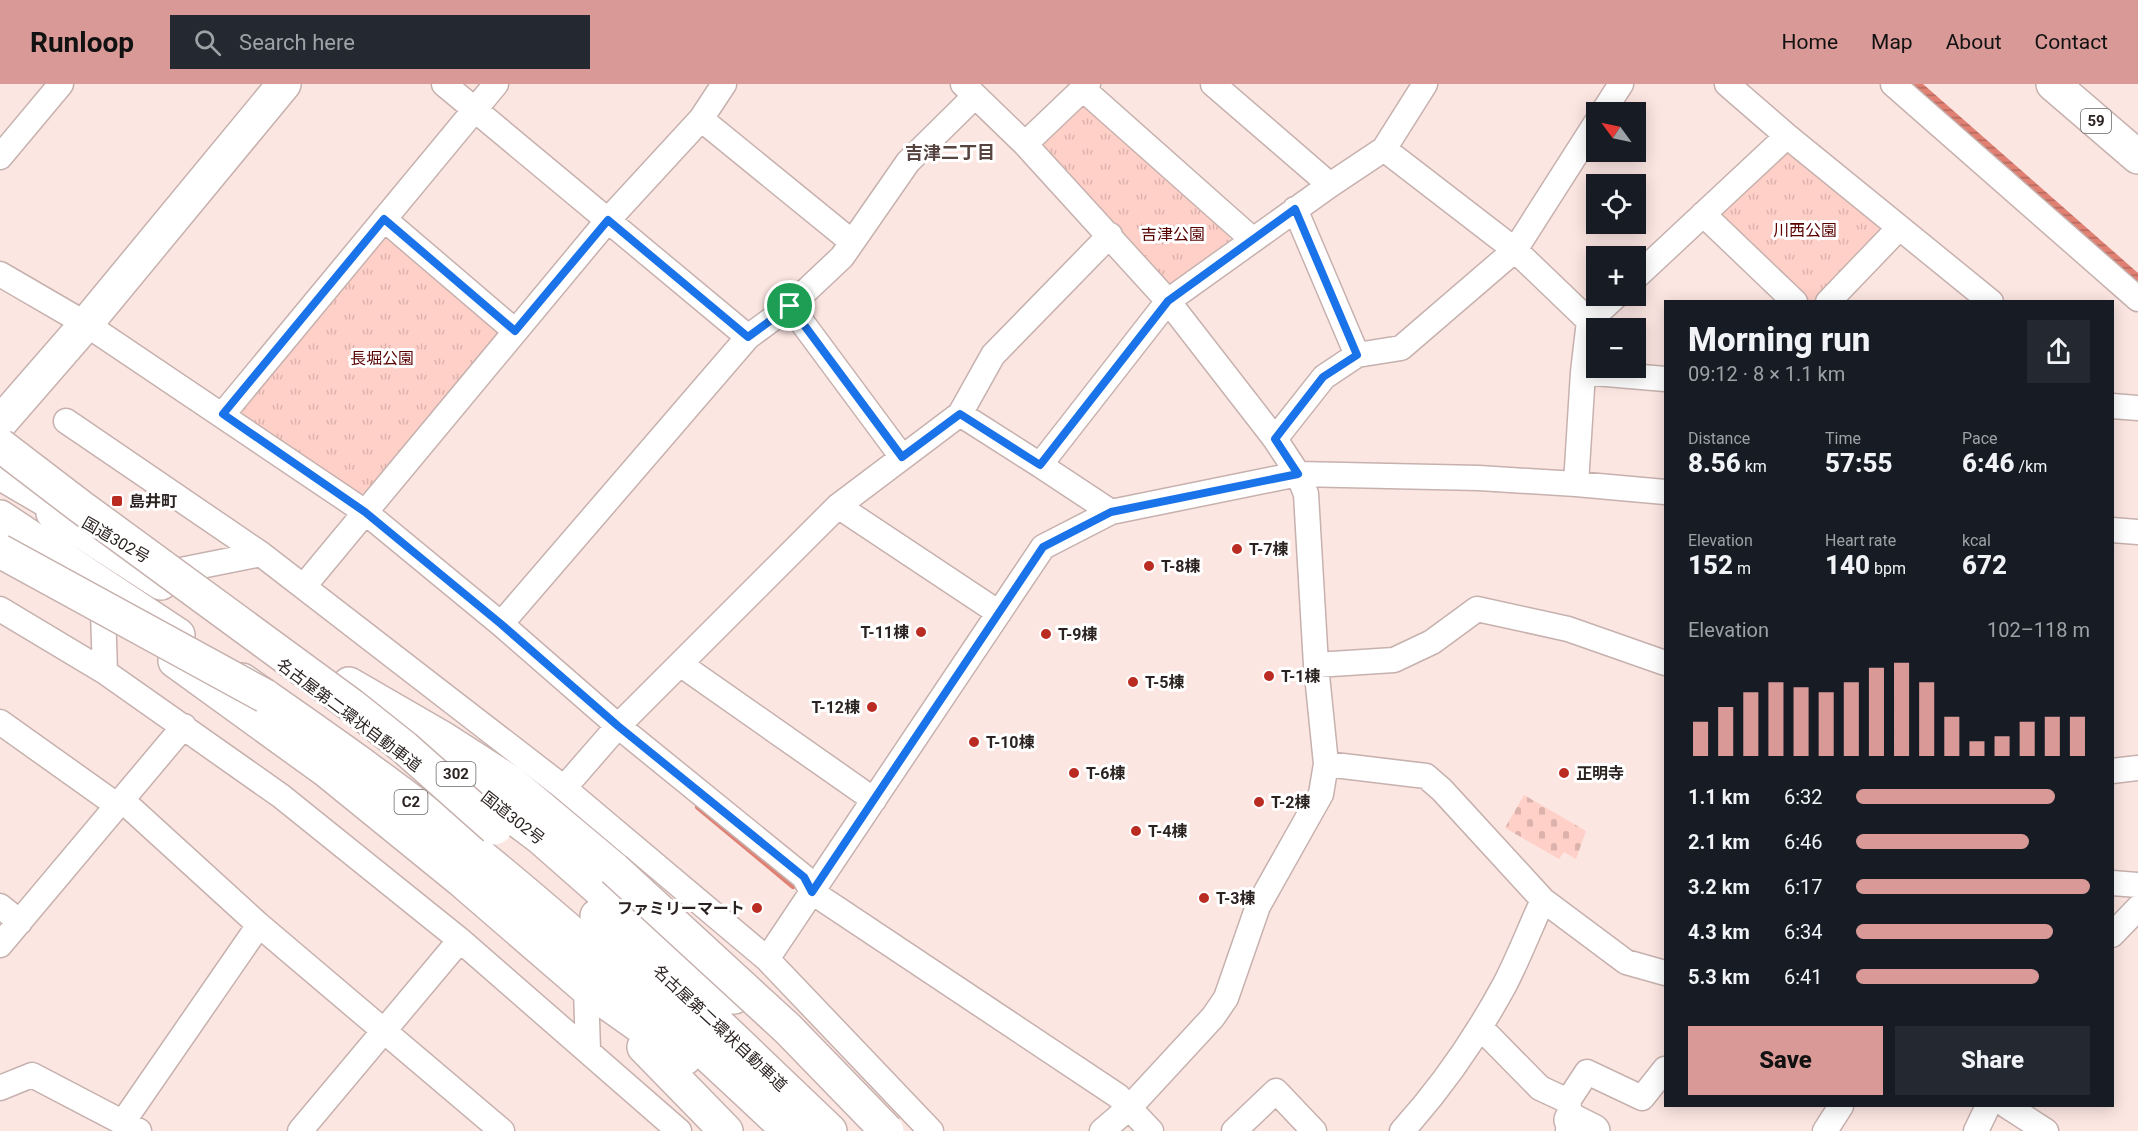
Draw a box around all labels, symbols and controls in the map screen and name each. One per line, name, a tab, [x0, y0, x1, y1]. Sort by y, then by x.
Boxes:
search box	[170, 15, 590, 69]
text: Runloop	[30, 26, 134, 59]
icon: search	[191, 26, 224, 59]
text: Search here	[239, 30, 355, 55]
text: Home	[1782, 30, 1838, 54]
text: Map	[1871, 30, 1913, 54]
text: About	[1946, 30, 2002, 54]
text: Contact	[2035, 30, 2108, 54]
north arrow	[1586, 102, 1646, 162]
map controls	[1586, 102, 1646, 378]
road number: 59	[2081, 109, 2111, 133]
district label: 吉津二丁目	[905, 142, 995, 163]
button: locate	[1586, 174, 1646, 234]
park label: 川西公園	[1773, 221, 1837, 240]
park label: 吉津公園	[1141, 225, 1205, 244]
button: +	[1586, 246, 1646, 306]
pin	[764, 280, 815, 331]
icon: arrive	[773, 289, 806, 322]
button: −	[1586, 318, 1646, 378]
text: Morning run	[1688, 320, 1870, 359]
button: share	[2027, 320, 2090, 383]
park label: 長堀公園	[350, 349, 414, 368]
text: 09:12 · 8 × 1.1 km	[1688, 362, 1845, 386]
text: Distance	[1688, 429, 1750, 448]
text: Time	[1825, 429, 1861, 448]
text: Pace	[1962, 429, 1998, 448]
text: 8.56	[1688, 448, 1741, 478]
text: 57:55	[1825, 448, 1893, 478]
text: 6:46	[1962, 448, 2015, 478]
text: km	[1741, 457, 1767, 476]
text: /km	[2015, 457, 2047, 476]
place label: 島井町	[129, 492, 177, 511]
marker: 島井町	[110, 494, 124, 508]
street label: 国道302号	[79, 513, 153, 567]
text: Elevation	[1688, 531, 1753, 550]
text: Heart rate	[1825, 531, 1896, 550]
text: kcal	[1962, 531, 1991, 550]
place label: T-7棟	[1249, 540, 1288, 559]
marker: T-7棟	[1230, 542, 1244, 556]
text: 152	[1688, 550, 1733, 580]
text: 140	[1825, 550, 1870, 580]
text: 672	[1962, 550, 2007, 580]
place label: T-8棟	[1161, 557, 1200, 576]
marker: T-8棟	[1142, 559, 1156, 573]
text: m	[1733, 559, 1751, 578]
text: bpm	[1870, 559, 1906, 578]
text: Elevation	[1688, 618, 1769, 642]
text: 102–118 m	[1987, 618, 2090, 642]
place label: T-11棟	[860, 623, 909, 642]
marker: T-11棟	[914, 625, 928, 639]
place label: T-9棟	[1058, 625, 1097, 644]
marker: T-9棟	[1039, 627, 1053, 641]
street label: 名古屋第二環状自動車道	[273, 654, 425, 776]
place label: T-1棟	[1281, 667, 1320, 686]
marker: T-1棟	[1262, 669, 1276, 683]
place label: T-5棟	[1145, 673, 1184, 692]
marker: T-5棟	[1126, 675, 1140, 689]
place label: T-12棟	[811, 698, 860, 717]
marker: T-12棟	[865, 700, 879, 714]
place label: T-10棟	[986, 733, 1035, 752]
marker: T-10棟	[967, 735, 981, 749]
road number: 302	[436, 762, 476, 786]
place label: T-6棟	[1086, 764, 1125, 783]
place label: 正明寺	[1576, 764, 1624, 783]
marker: T-6棟	[1067, 766, 1081, 780]
marker: 正明寺	[1557, 766, 1571, 780]
text: 1.1 km	[1688, 785, 1750, 809]
text: 6:32	[1784, 785, 1823, 809]
street label: 国道302号	[478, 787, 548, 849]
road number: C2	[394, 790, 428, 814]
place label: T-2棟	[1271, 793, 1310, 812]
marker: T-2棟	[1252, 795, 1266, 809]
place label: T-4棟	[1148, 822, 1187, 841]
marker: T-4棟	[1129, 824, 1143, 838]
text: 2.1 km	[1688, 830, 1750, 854]
text: 6:46	[1784, 830, 1823, 854]
text: 3.2 km	[1688, 875, 1750, 899]
text: 6:17	[1784, 875, 1823, 899]
place label: T-3棟	[1216, 889, 1255, 908]
marker: T-3棟	[1197, 891, 1211, 905]
place label: ファミリーマート	[617, 899, 745, 918]
marker: ファミリーマート	[750, 901, 764, 915]
text: 4.3 km	[1688, 920, 1750, 944]
text: 6:34	[1784, 920, 1823, 944]
street label: 名古屋第二環状自動車道	[649, 961, 791, 1095]
text: 5.3 km	[1688, 965, 1750, 989]
text: 6:41	[1784, 965, 1823, 989]
button: Save	[1688, 1026, 1883, 1095]
button: Share	[1895, 1026, 2090, 1095]

